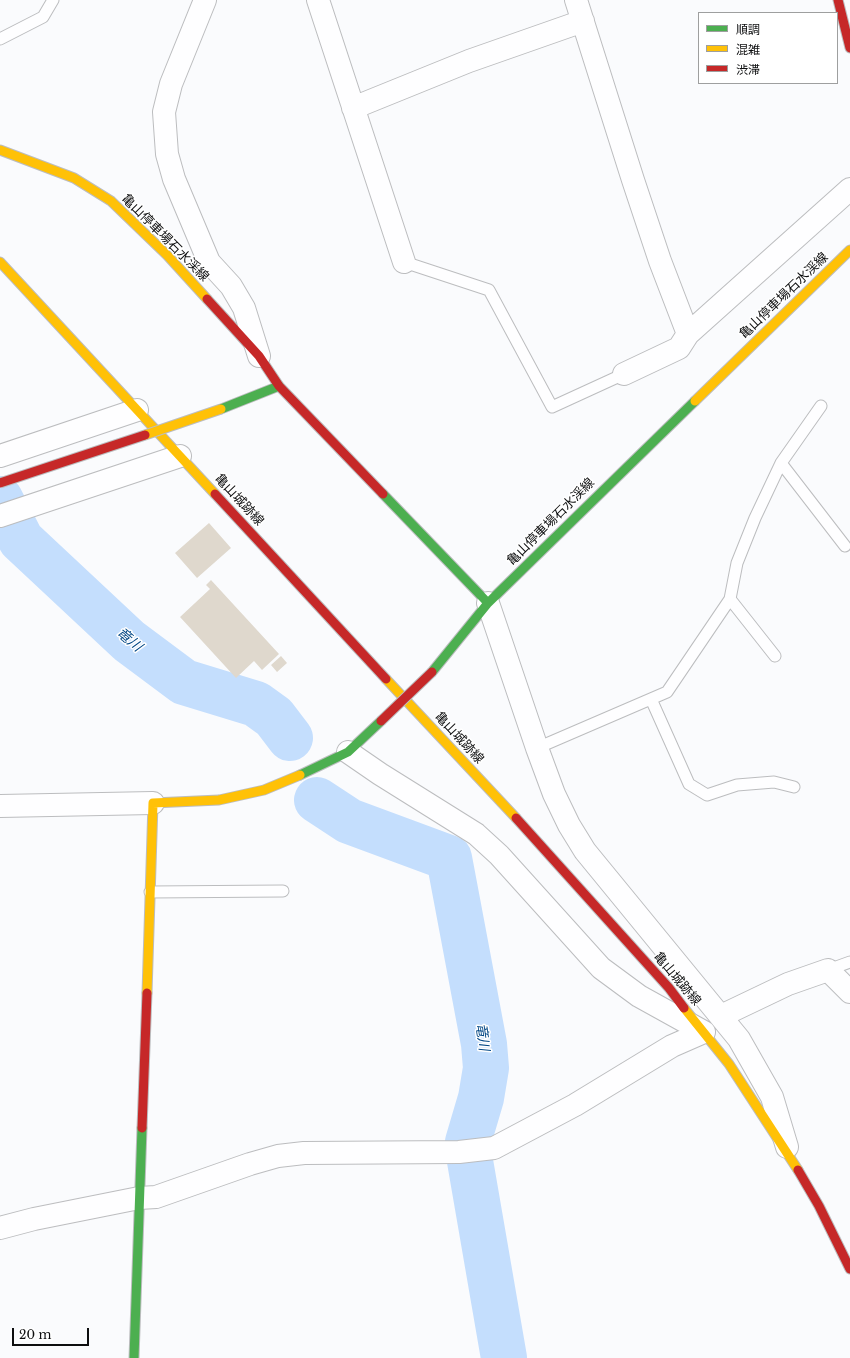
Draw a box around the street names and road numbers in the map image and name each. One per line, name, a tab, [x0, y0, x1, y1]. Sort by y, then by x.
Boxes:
street label: 亀山停車場石水渓線	[118, 191, 212, 285]
street label: 亀山停車場石水渓線	[737, 250, 831, 342]
street label: 亀山城跡線	[211, 471, 267, 529]
street label: 亀山停車場石水渓線	[504, 475, 598, 569]
street label: 亀山城跡線	[431, 709, 487, 767]
street label: 亀山城跡線	[650, 949, 704, 1009]

